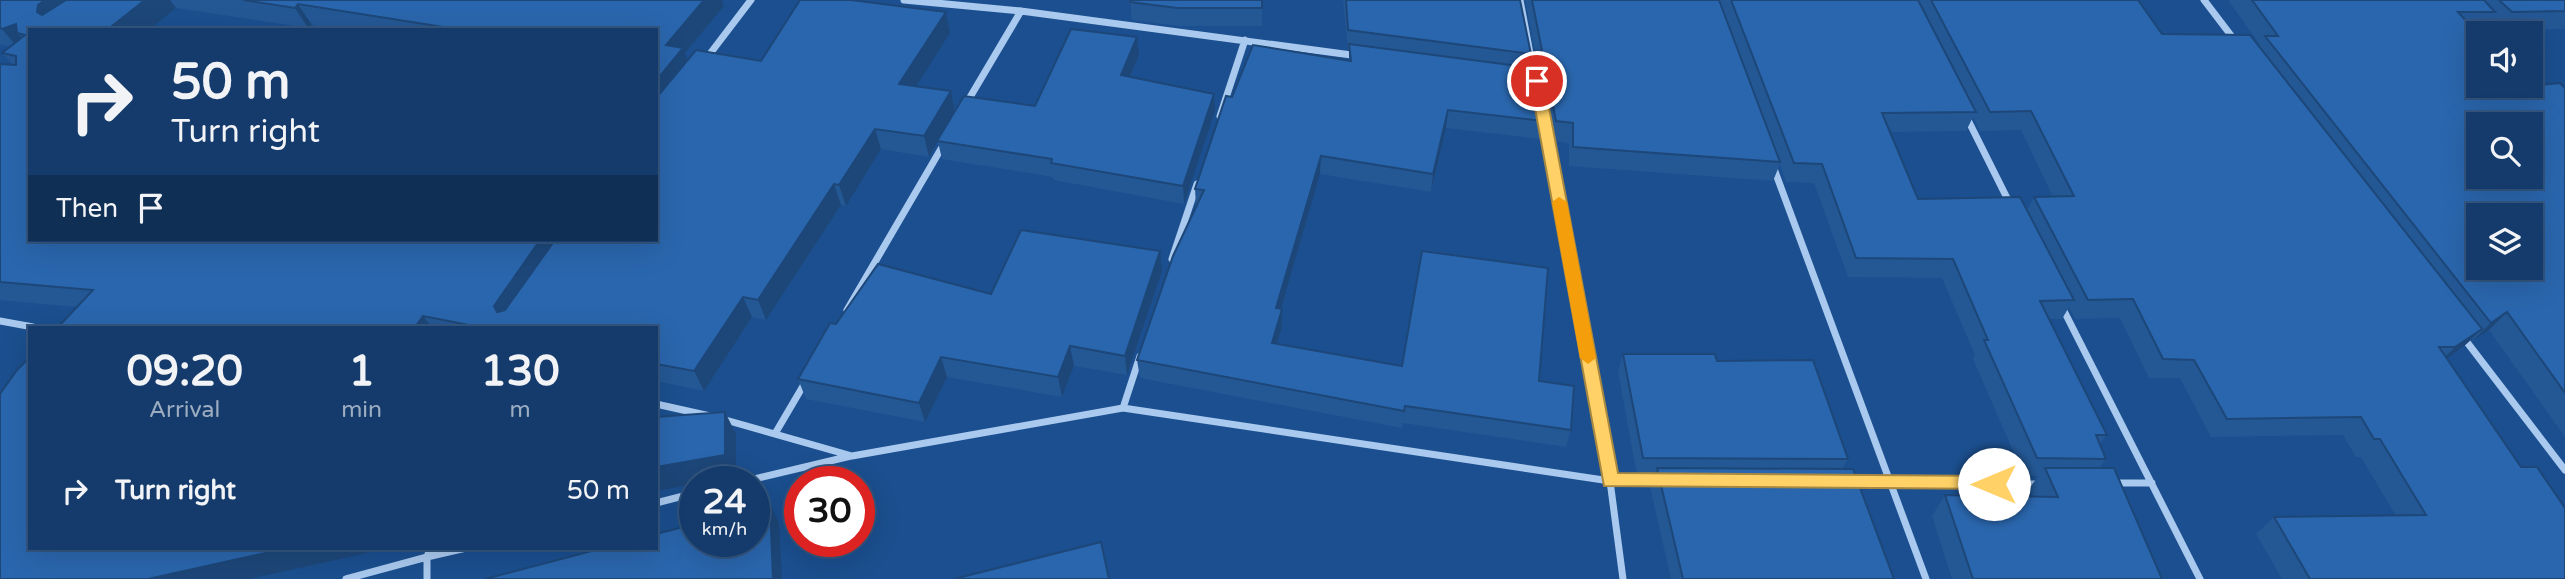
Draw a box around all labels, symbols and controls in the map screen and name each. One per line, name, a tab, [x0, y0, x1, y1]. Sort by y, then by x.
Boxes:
map controls	[2466, 21, 2543, 280]
button: sound	[2466, 21, 2543, 98]
pin	[1507, 51, 1567, 111]
text: 50 m	[171, 53, 290, 112]
icon: right	[56, 56, 147, 147]
icon: arrive	[1518, 62, 1556, 100]
button: search	[2466, 112, 2543, 189]
text: Turn right	[171, 113, 320, 151]
icon: arrive	[132, 189, 170, 227]
text: Then	[56, 193, 118, 224]
button: layers	[2466, 203, 2543, 280]
text: 09:20	[126, 346, 243, 397]
text: 1	[348, 346, 375, 397]
text: 130	[480, 346, 560, 397]
text: Arrival	[149, 396, 220, 424]
text: min	[341, 396, 382, 424]
text: m	[509, 396, 531, 424]
position arrow	[1957, 447, 2031, 521]
speed limit sign: 30	[784, 466, 875, 557]
icon: right	[56, 472, 94, 510]
text: Turn right	[115, 475, 236, 506]
text: 50 m	[567, 475, 630, 506]
text: 24	[703, 481, 746, 523]
text: km/h	[702, 518, 747, 540]

